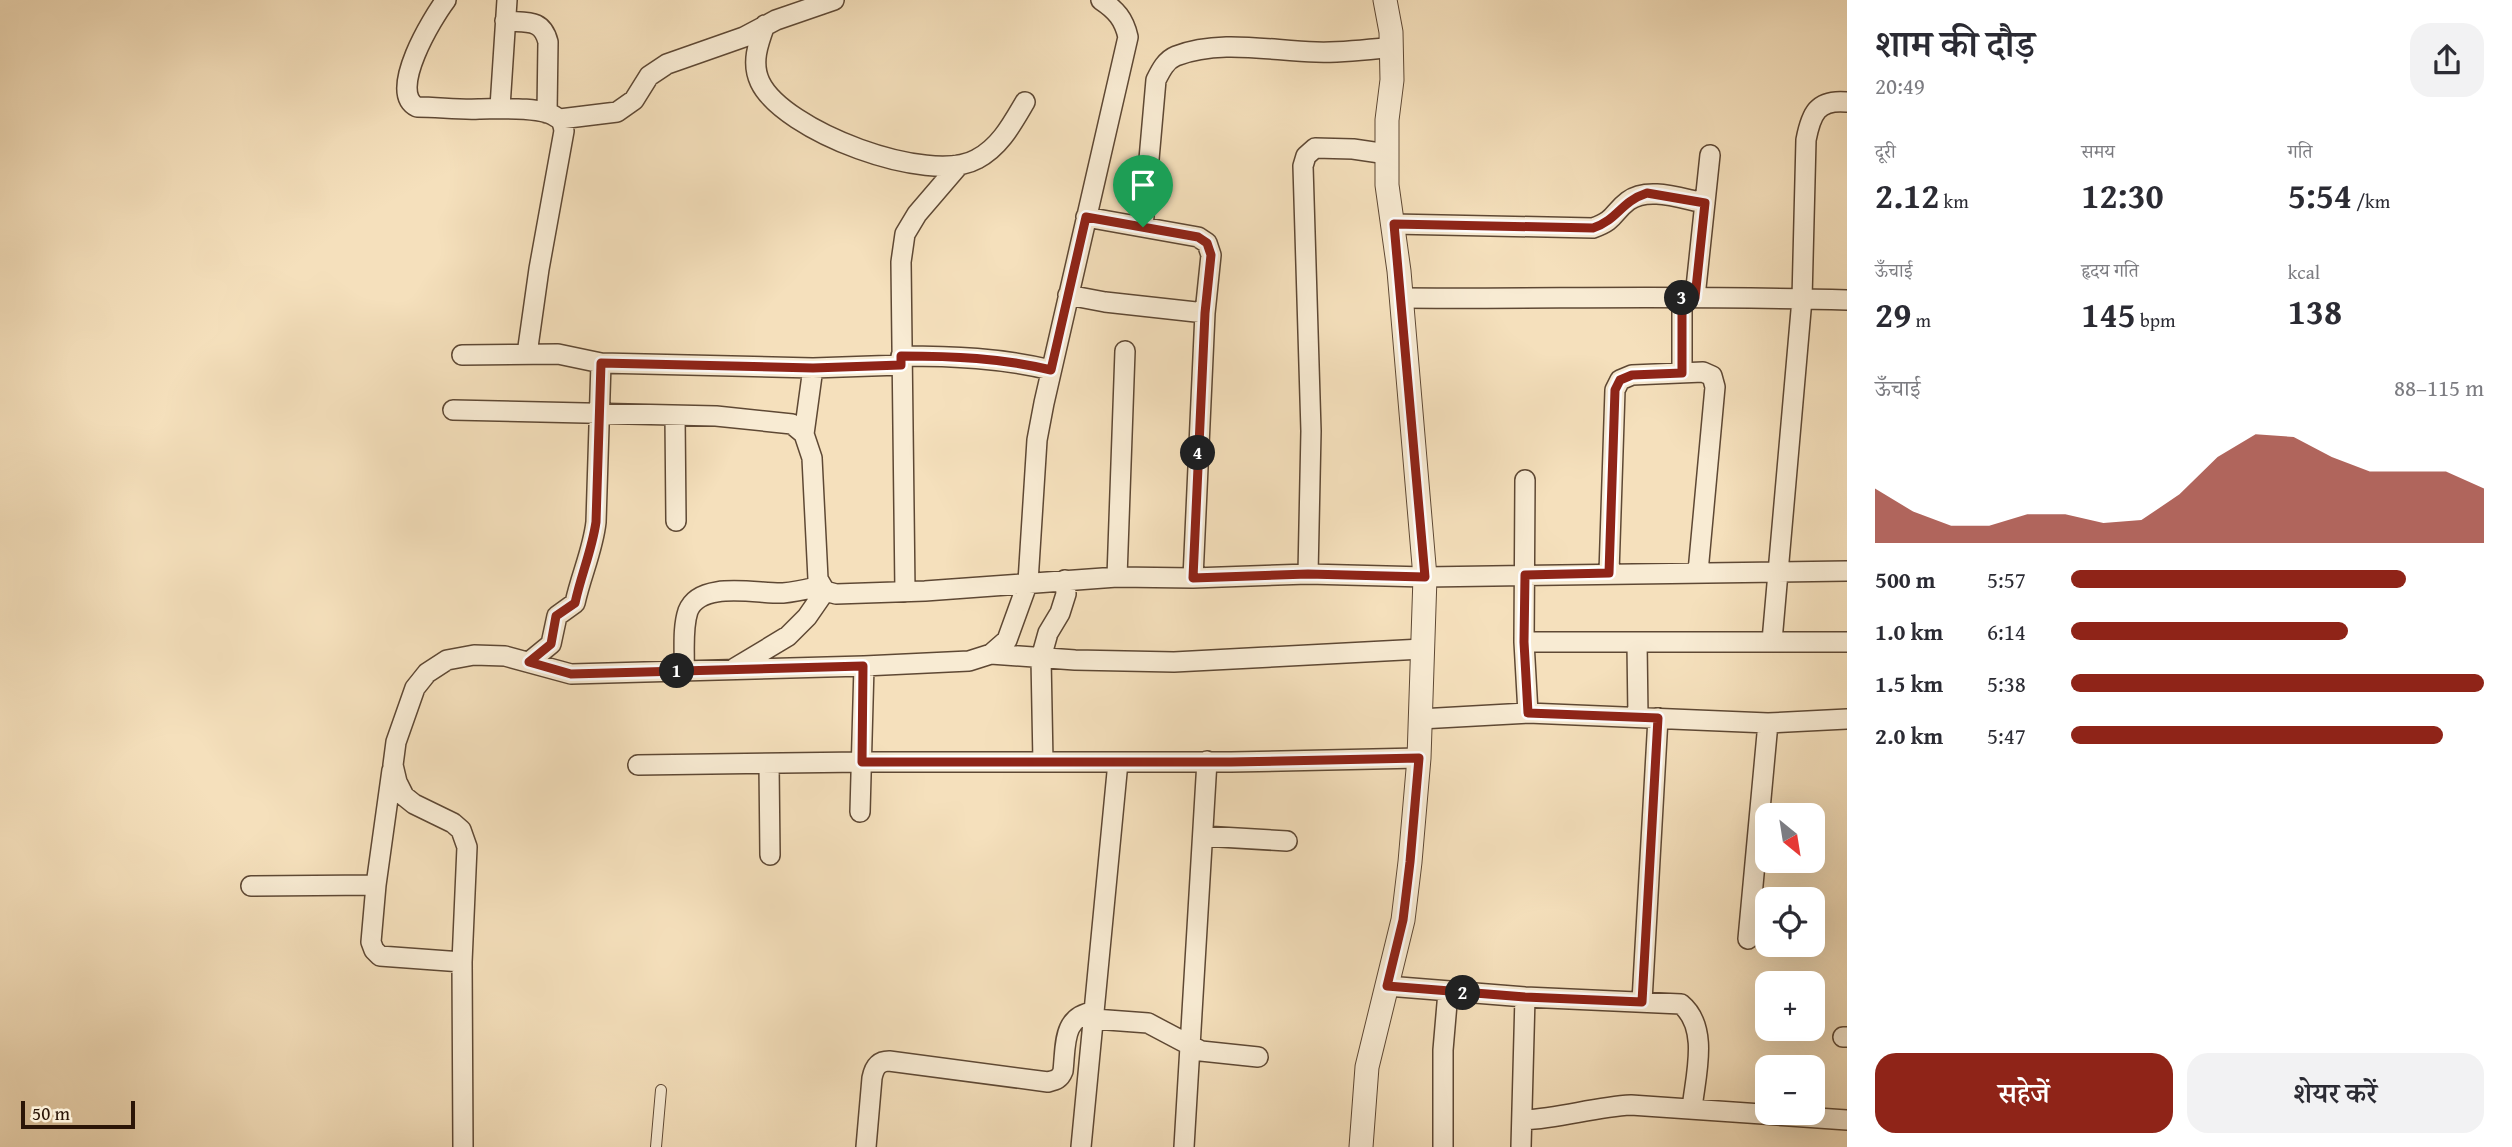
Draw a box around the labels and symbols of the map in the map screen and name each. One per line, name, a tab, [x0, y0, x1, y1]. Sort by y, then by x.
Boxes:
pin	[1113, 155, 1173, 227]
pin: 3	[1664, 280, 1700, 316]
pin: 4	[1180, 435, 1216, 470]
pin: 1	[660, 654, 694, 688]
north arrow	[1755, 803, 1825, 873]
pin: 2	[1446, 976, 1480, 1010]
scale bar	[21, 1098, 135, 1130]

